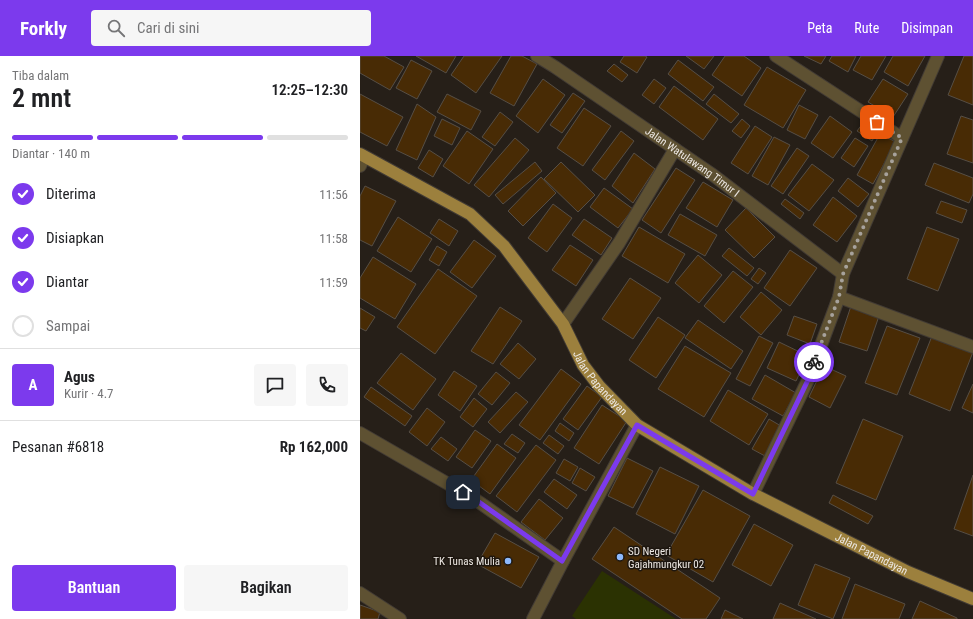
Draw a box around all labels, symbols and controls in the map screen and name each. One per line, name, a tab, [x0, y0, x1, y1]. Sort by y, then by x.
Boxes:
search box	[91, 10, 371, 46]
text: Forkly	[20, 17, 67, 40]
icon: search	[105, 17, 127, 39]
text: Cari di sini	[137, 19, 199, 37]
text: Peta	[807, 20, 832, 36]
text: Rute	[854, 20, 879, 36]
text: Disimpan	[901, 20, 953, 36]
text: Tiba dalam	[12, 68, 69, 83]
text: 12:25–12:30	[271, 81, 348, 99]
text: 2 mnt	[12, 83, 71, 113]
pin	[860, 105, 894, 139]
icon: bag	[866, 111, 888, 133]
street label: Jalan Watulawang Timur I	[643, 124, 742, 199]
text: Diantar · 140 m	[12, 146, 90, 161]
icon: check	[12, 183, 34, 205]
text: Diterima	[46, 185, 96, 203]
text: 11:56	[319, 187, 348, 202]
icon: check	[12, 227, 34, 249]
text: Disiapkan	[46, 229, 104, 247]
text: 11:58	[319, 231, 348, 246]
icon: check	[12, 271, 34, 293]
text: Diantar	[46, 273, 89, 291]
text: 11:59	[319, 275, 348, 290]
text: Sampai	[46, 317, 90, 335]
courier	[794, 342, 834, 382]
street label: Jalan Papandayan	[571, 349, 630, 418]
icon: bike	[803, 351, 825, 373]
button: chat	[254, 364, 296, 406]
button: phone	[306, 364, 348, 406]
text: Agus	[64, 368, 95, 386]
text: A	[29, 376, 37, 394]
text: Kurir · 4.7	[64, 386, 114, 401]
text: Pesanan #6818	[12, 438, 104, 456]
text: Rp 162,000	[280, 438, 348, 456]
pin	[446, 475, 480, 509]
icon: home	[452, 481, 474, 503]
street label: Jalan Papandayan	[833, 530, 910, 577]
place label: SD Negeri Gajahmungkur 02	[628, 545, 704, 571]
marker: SD Negeri Gajahmungkur 02	[615, 552, 625, 562]
place label: TK Tunas Mulia	[433, 555, 500, 568]
marker: TK Tunas Mulia	[503, 556, 513, 566]
button: Bantuan	[12, 565, 176, 611]
button: Bagikan	[184, 565, 348, 611]

